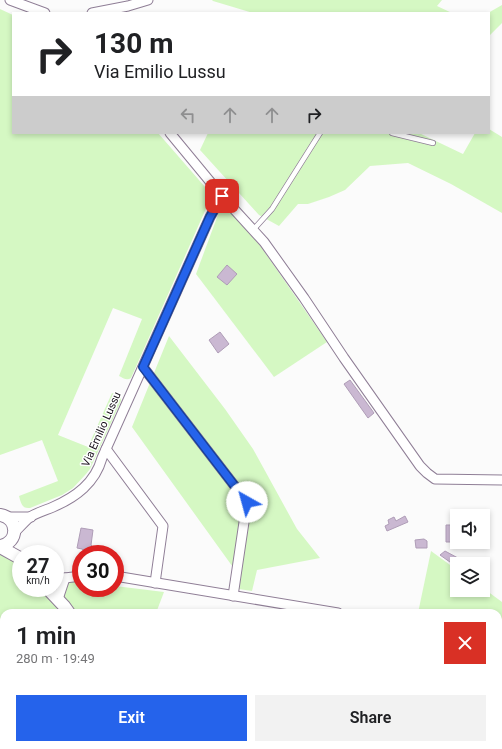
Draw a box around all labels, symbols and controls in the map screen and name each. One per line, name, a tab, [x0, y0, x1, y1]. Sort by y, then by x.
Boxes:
text: 130 m	[94, 27, 173, 60]
icon: right	[28, 28, 80, 80]
text: Via Emilio Lussu	[94, 61, 226, 82]
icon: left	[177, 104, 199, 126]
icon: ahead	[219, 104, 241, 126]
icon: ahead	[261, 104, 283, 126]
icon: right	[303, 104, 325, 126]
pin	[205, 179, 239, 213]
icon: arrive	[211, 185, 233, 207]
street label: Via Emilio Lussu	[79, 390, 124, 469]
position arrow	[226, 481, 268, 523]
map controls	[450, 509, 490, 597]
button: sound	[450, 509, 490, 549]
speed limit sign: 30	[72, 545, 124, 597]
text: 27	[27, 554, 49, 578]
button: layers	[450, 557, 490, 597]
text: km/h	[26, 575, 50, 586]
text: 1 min	[16, 622, 76, 650]
button: close	[444, 622, 486, 664]
text: 280 m · 19:49	[16, 651, 95, 666]
button: Exit	[16, 695, 247, 741]
button: Share	[255, 695, 486, 741]

